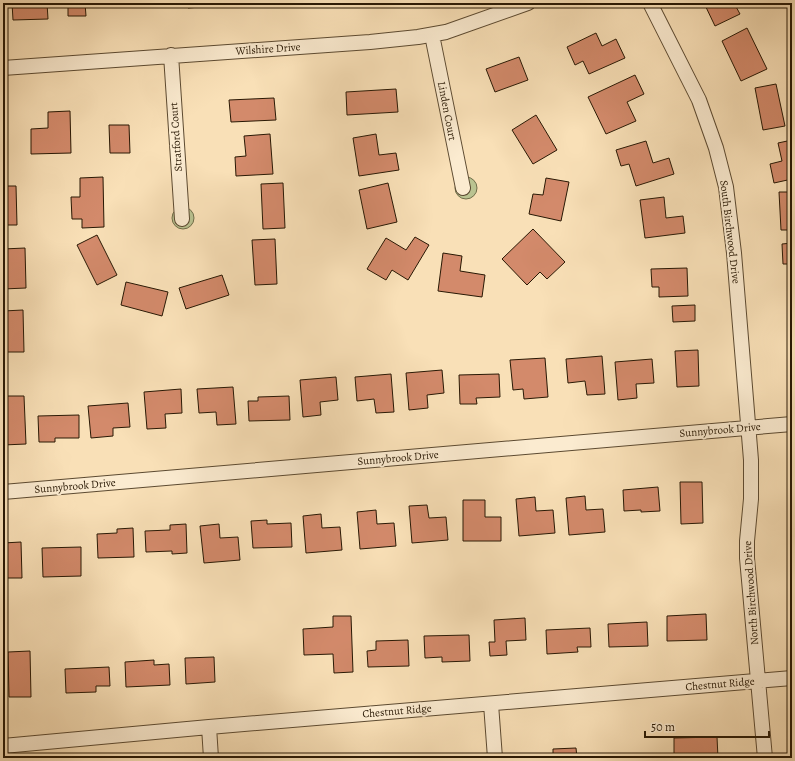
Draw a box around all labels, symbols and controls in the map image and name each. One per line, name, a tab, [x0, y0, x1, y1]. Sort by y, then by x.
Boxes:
street label: Wilshire Drive	[234, 39, 301, 59]
street label: Linden Court	[434, 80, 460, 142]
street label: Stratford Court	[166, 102, 186, 172]
street label: South Birchwood Drive	[716, 179, 744, 285]
street label: Sunnybrook Drive	[679, 419, 761, 441]
street label: Sunnybrook Drive	[357, 447, 439, 469]
street label: Sunnybrook Drive	[34, 475, 116, 497]
street label: North Birchwood Drive	[740, 540, 762, 646]
street label: Chestnut Ridge	[685, 673, 755, 695]
street label: Chestnut Ridge	[362, 700, 432, 722]
scale bar	[645, 713, 769, 739]
text: 50 m	[651, 719, 675, 735]

